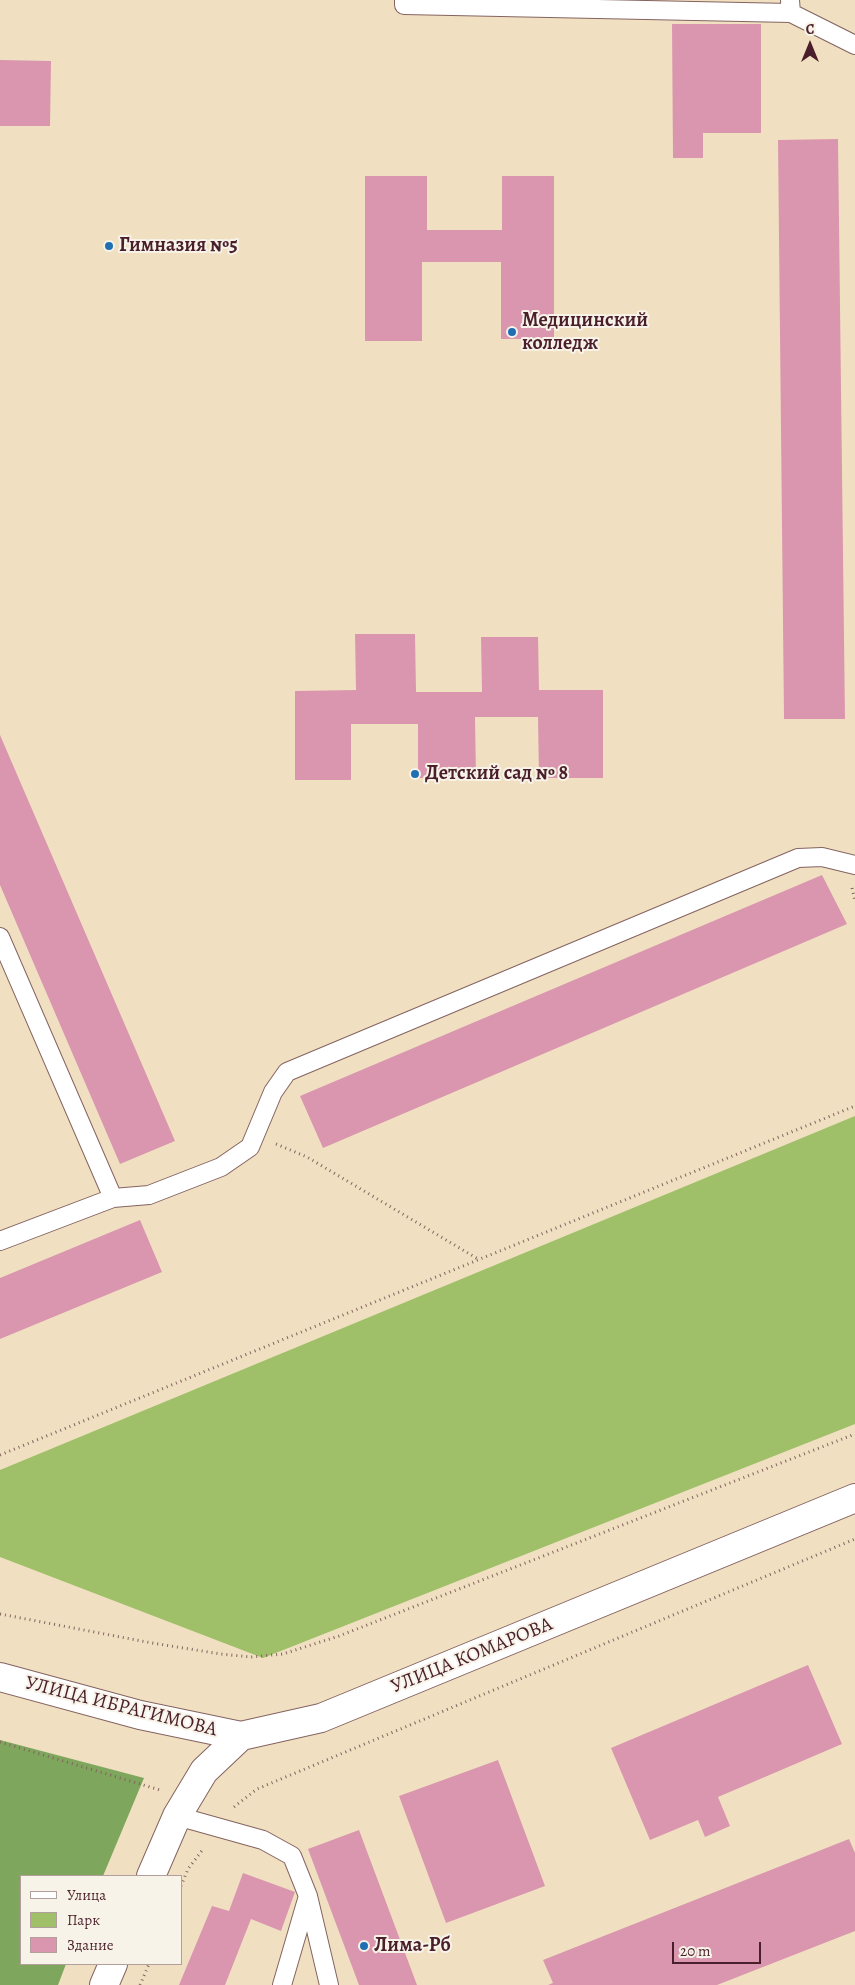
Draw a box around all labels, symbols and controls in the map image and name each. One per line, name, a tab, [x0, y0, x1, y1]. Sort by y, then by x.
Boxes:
north arrow	[785, 20, 835, 70]
text: С	[806, 20, 814, 39]
place label: Гимназия №5	[119, 234, 238, 258]
marker: Гимназия №5	[103, 240, 115, 252]
place label: Медицинский колледж	[522, 309, 648, 356]
marker: Медицинский колледж	[506, 326, 518, 338]
place label: Детский сад № 8	[425, 762, 568, 786]
marker: Детский сад № 8	[409, 768, 421, 780]
street label: УЛИЦА КОМАРОВА	[388, 1613, 556, 1699]
street label: УЛИЦА ИБРАГИМОВА	[23, 1672, 219, 1742]
legend	[20, 1875, 182, 1965]
text: Улица	[67, 1885, 106, 1905]
text: Парк	[67, 1910, 100, 1930]
scale bar	[675, 1932, 764, 1964]
place label: Лима-Рб	[374, 1934, 451, 1958]
text: Здание	[67, 1935, 114, 1955]
marker: Лима-Рб	[358, 1940, 370, 1952]
text: 20 m	[680, 1941, 711, 1961]

